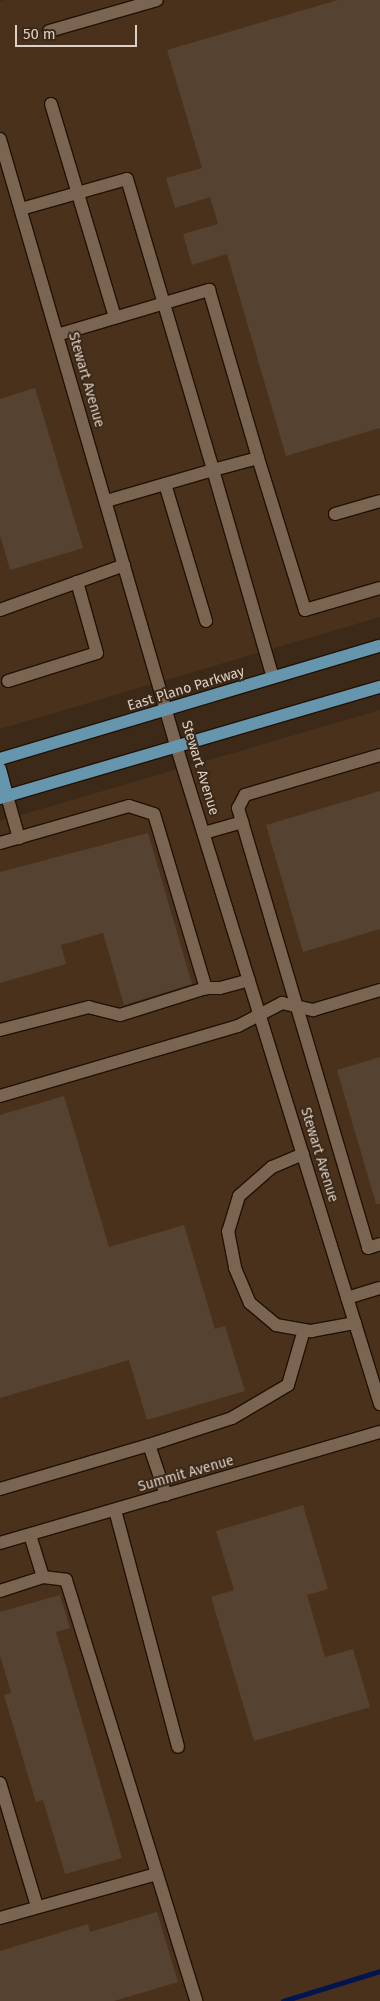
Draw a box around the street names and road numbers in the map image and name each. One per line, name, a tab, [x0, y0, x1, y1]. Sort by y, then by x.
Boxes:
street label: Stewart Avenue	[64, 330, 108, 430]
street label: East Plano Parkway	[125, 663, 247, 715]
street label: Stewart Avenue	[178, 719, 222, 817]
street label: Stewart Avenue	[297, 1106, 341, 1204]
street label: Summit Avenue	[136, 1452, 236, 1496]

